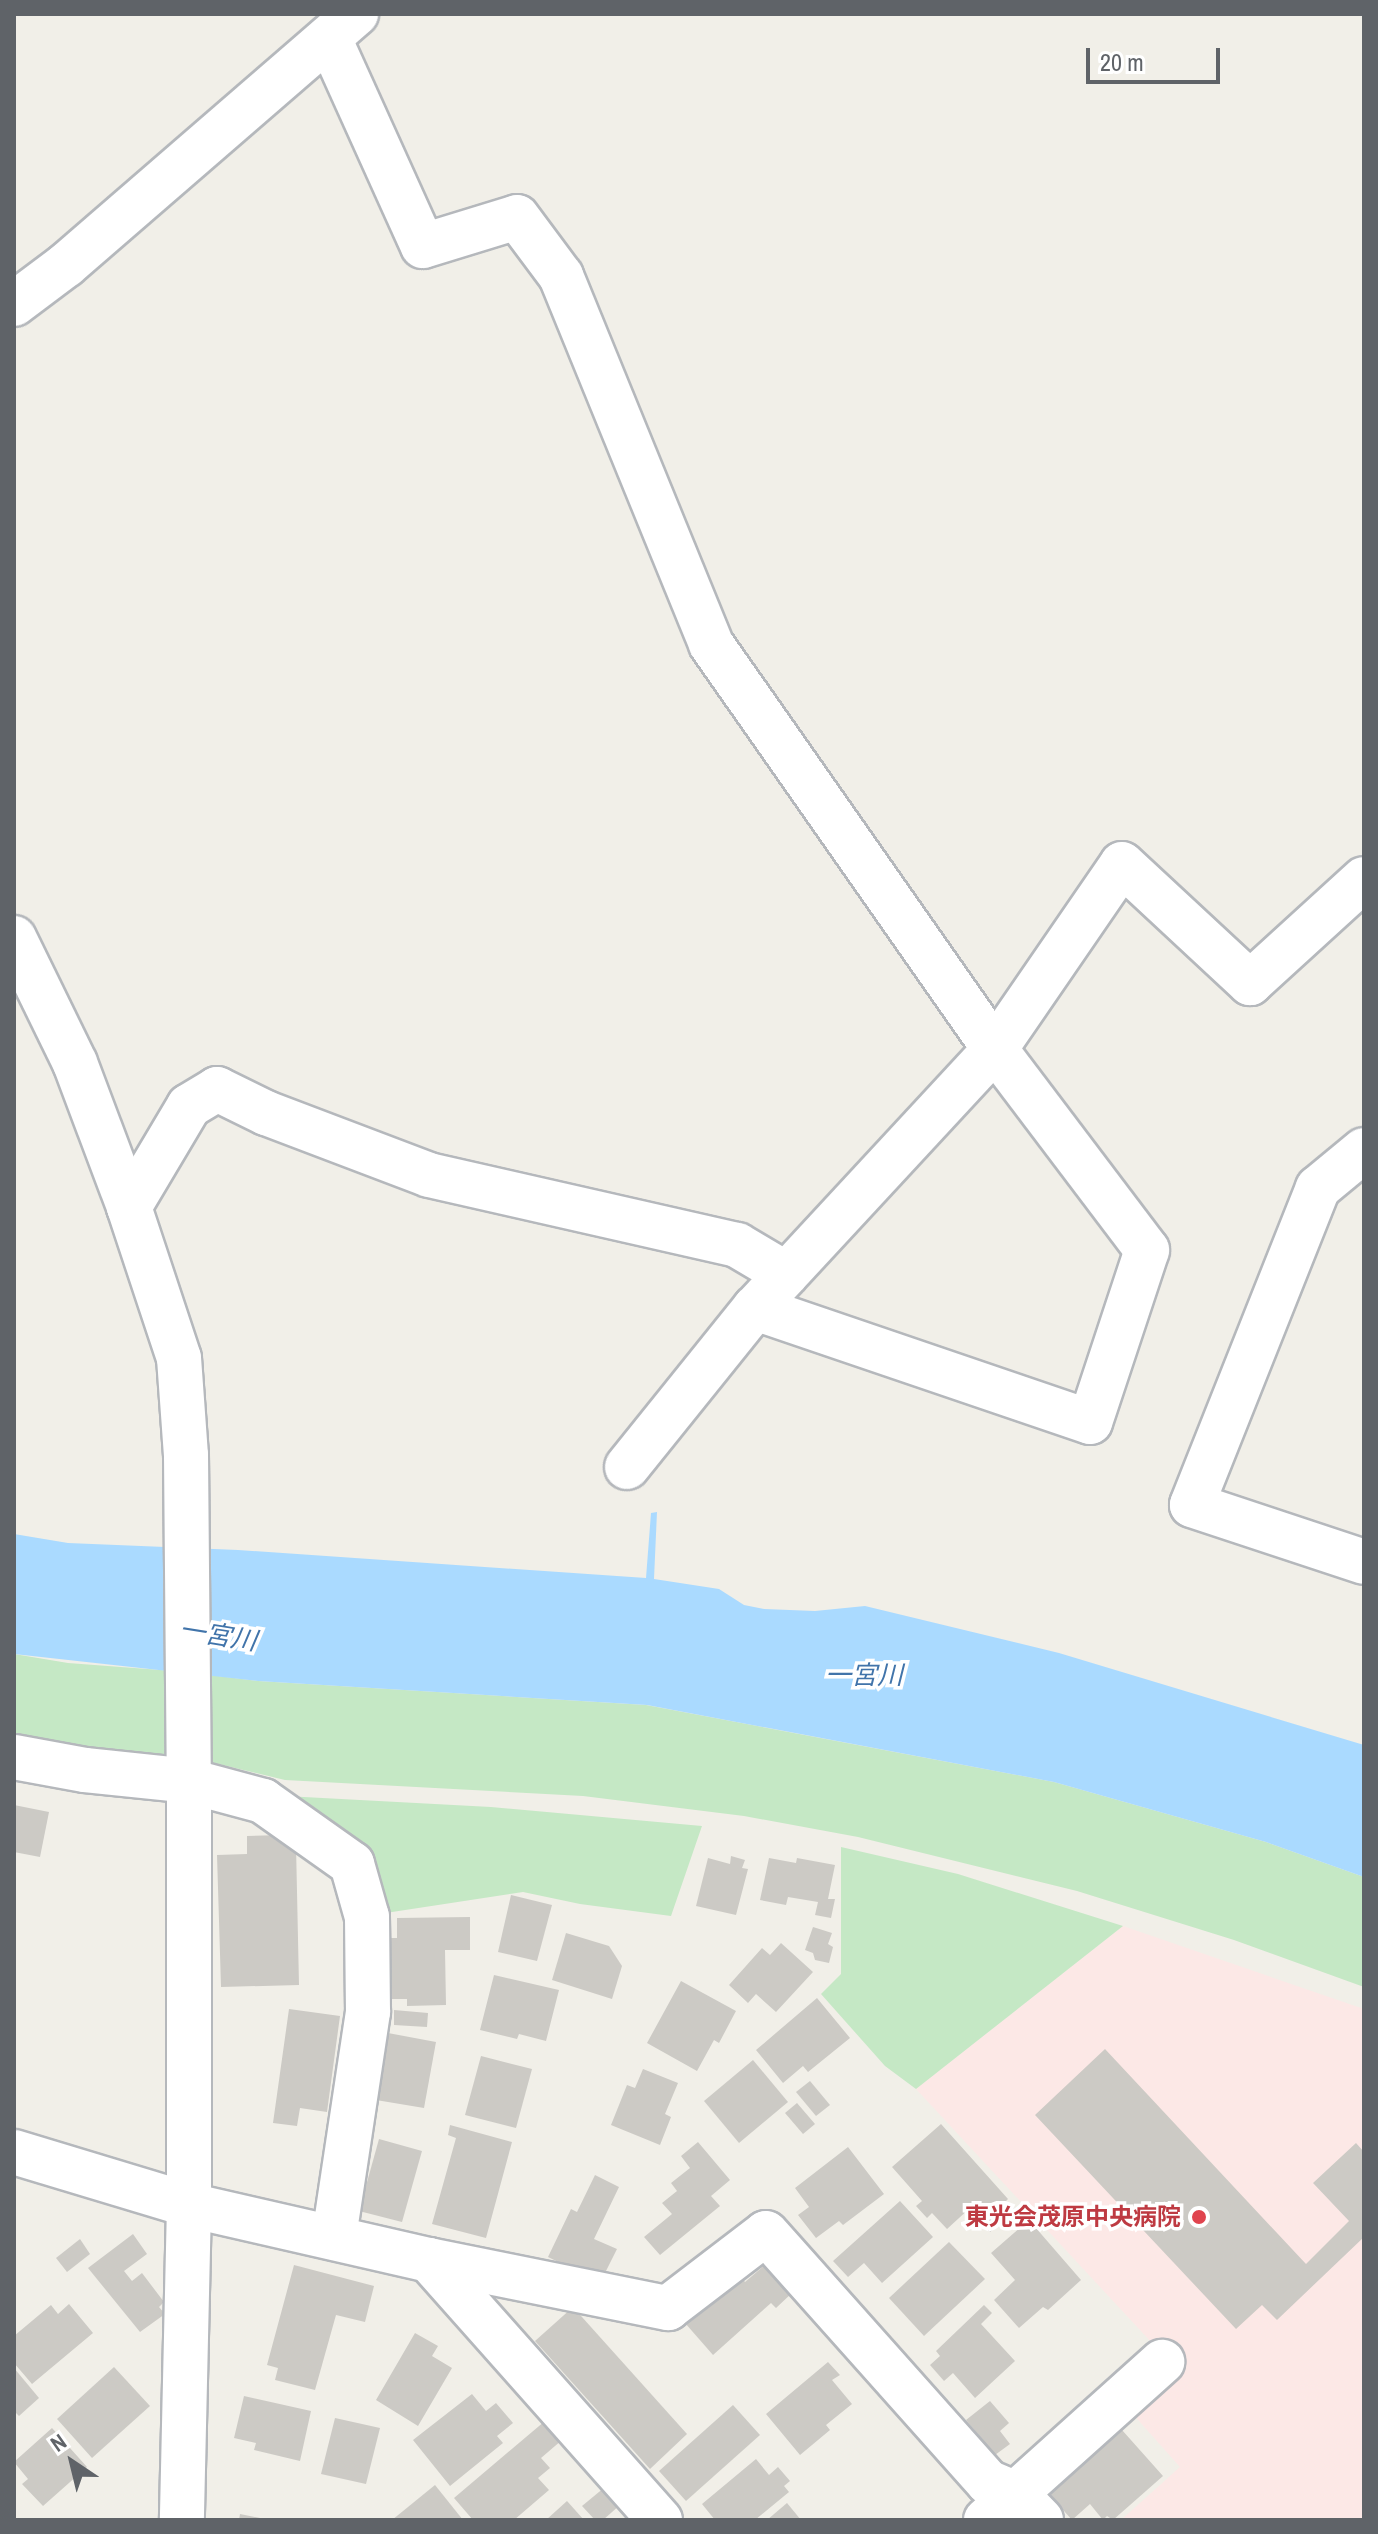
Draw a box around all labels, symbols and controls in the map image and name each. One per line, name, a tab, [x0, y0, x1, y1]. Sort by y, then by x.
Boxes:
scale bar	[1090, 32, 1224, 82]
text: 20 m	[1100, 46, 1144, 78]
water label: 一宮川	[177, 1613, 259, 1657]
water label: 一宮川	[825, 1659, 903, 1691]
place label: 東光会茂原中央病院	[965, 2203, 1181, 2231]
marker: 東光会茂原中央病院	[1188, 2206, 1210, 2228]
north arrow	[32, 2422, 112, 2502]
text: N	[44, 2426, 72, 2458]

